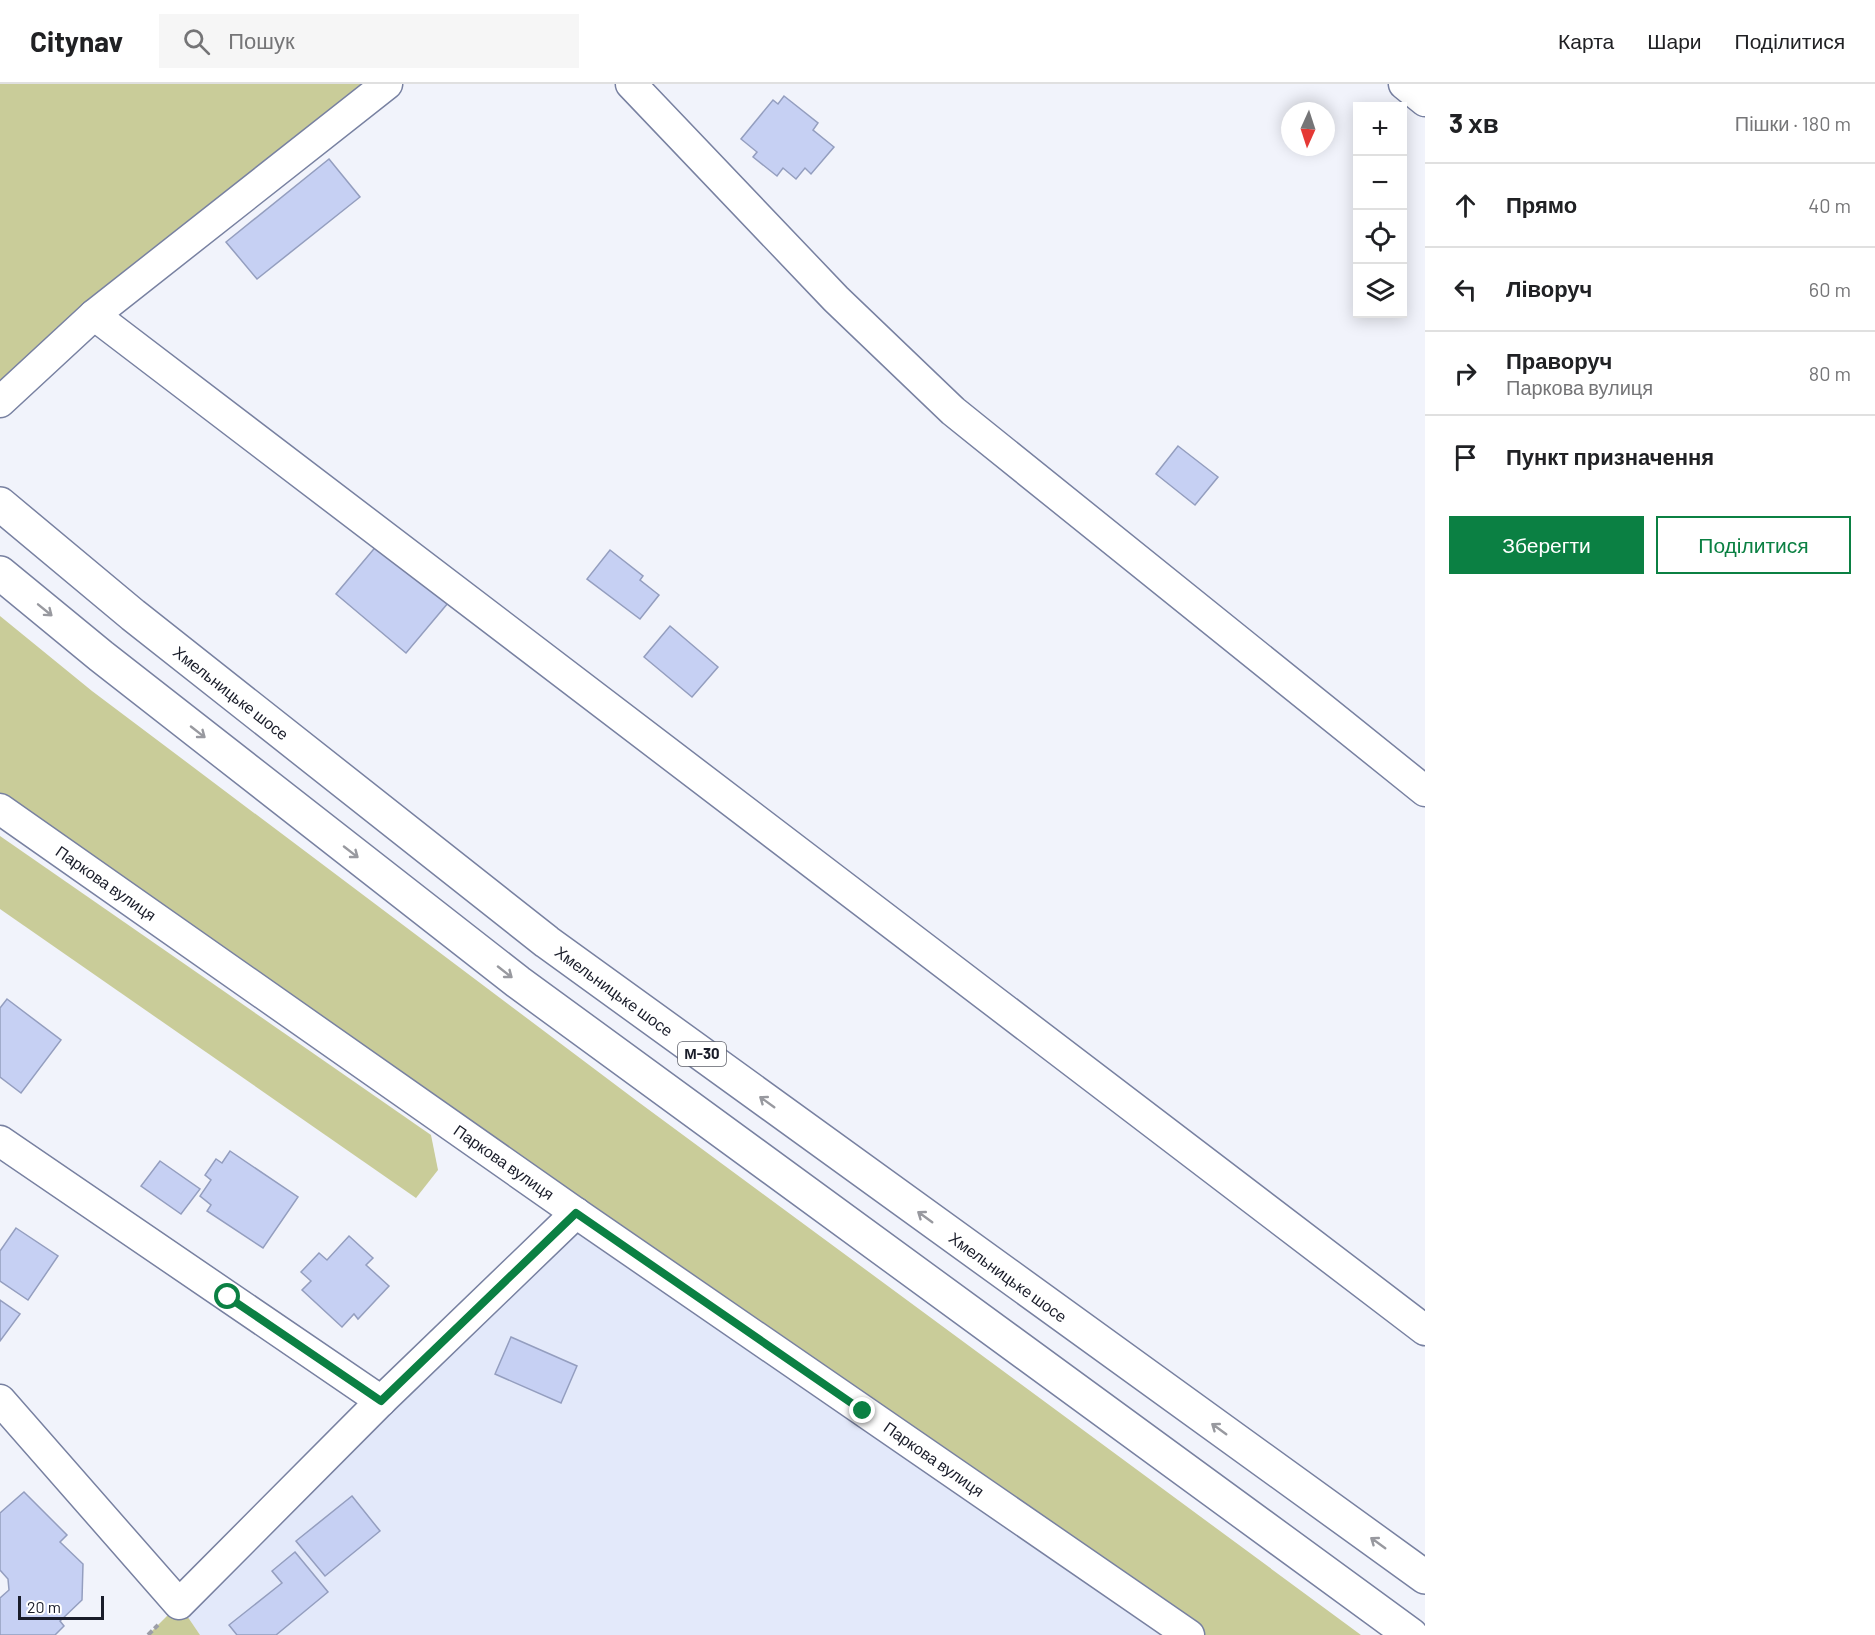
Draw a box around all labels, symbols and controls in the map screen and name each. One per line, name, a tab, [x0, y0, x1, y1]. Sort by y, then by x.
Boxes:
search box	[159, 14, 579, 68]
text: Citynav	[30, 24, 123, 58]
icon: search	[180, 25, 213, 58]
text: Пошук	[228, 27, 295, 53]
text: Карта	[1558, 28, 1614, 53]
text: Шари	[1647, 28, 1702, 53]
text: Поділитися	[1735, 28, 1845, 53]
north arrow	[1281, 102, 1335, 156]
map controls	[1353, 102, 1407, 318]
button: +	[1353, 102, 1407, 156]
text: 3 хв	[1449, 107, 1499, 138]
text: Пішки · 180 m	[1735, 111, 1851, 135]
button: −	[1353, 156, 1407, 210]
icon: ahead	[1449, 189, 1482, 222]
text: Прямо	[1506, 191, 1577, 217]
text: 40 m	[1808, 193, 1851, 217]
button: locate	[1353, 210, 1407, 264]
button: layers	[1353, 264, 1407, 318]
icon: left	[1449, 273, 1482, 306]
text: Ліворуч	[1506, 275, 1592, 301]
text: 60 m	[1809, 277, 1851, 301]
text: Праворуч	[1506, 347, 1612, 373]
icon: right	[1449, 357, 1482, 390]
text: 80 m	[1809, 361, 1851, 385]
text: Паркова вулиця	[1506, 375, 1653, 399]
icon: arrive	[1449, 441, 1482, 474]
text: Пункт призначення	[1506, 443, 1714, 469]
button: Зберегти	[1449, 516, 1644, 574]
button: Поділитися	[1656, 516, 1851, 574]
one-way arrow	[37, 604, 53, 617]
street label: Хмельницьке шосе	[170, 642, 293, 744]
one-way arrow	[190, 725, 206, 738]
street label: Паркова вулиця	[53, 841, 160, 924]
one-way arrow	[343, 845, 359, 858]
street label: Хмельницьке шосе	[552, 941, 677, 1040]
one-way arrow	[497, 965, 513, 978]
road number: М-30	[678, 1042, 726, 1066]
one-way arrow	[760, 1096, 776, 1108]
street label: Паркова вулиця	[451, 1120, 558, 1203]
one-way arrow	[917, 1211, 933, 1223]
street label: Хмельницьке шосе	[946, 1227, 1071, 1326]
route start	[214, 1283, 240, 1309]
route end	[849, 1397, 875, 1423]
street label: Паркова вулиця	[881, 1417, 988, 1500]
one-way arrow	[1212, 1423, 1228, 1435]
one-way arrow	[1370, 1537, 1386, 1549]
scale bar	[18, 1593, 104, 1620]
text: 20 m	[27, 1597, 61, 1616]

